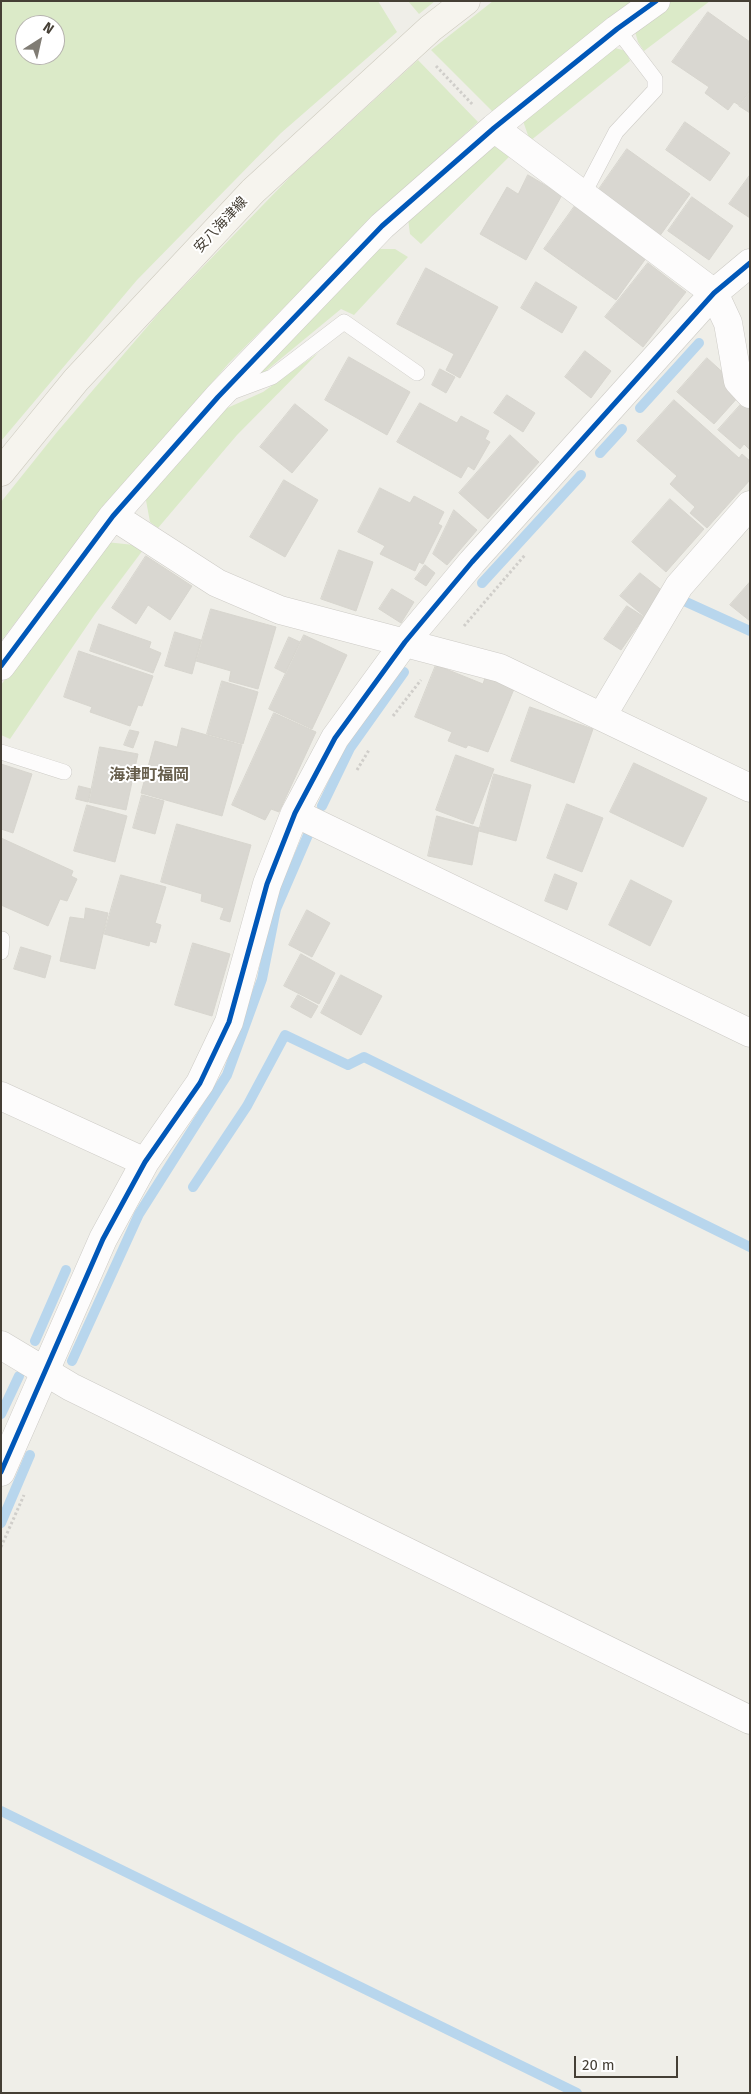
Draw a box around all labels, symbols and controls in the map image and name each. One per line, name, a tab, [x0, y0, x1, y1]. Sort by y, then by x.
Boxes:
north arrow	[15, 15, 65, 65]
text: N	[40, 18, 57, 38]
street label: 安八海津線	[191, 194, 251, 256]
district label: 海津町福岡	[109, 766, 189, 786]
scale bar	[576, 2046, 680, 2078]
text: 20 m	[582, 2056, 615, 2074]

